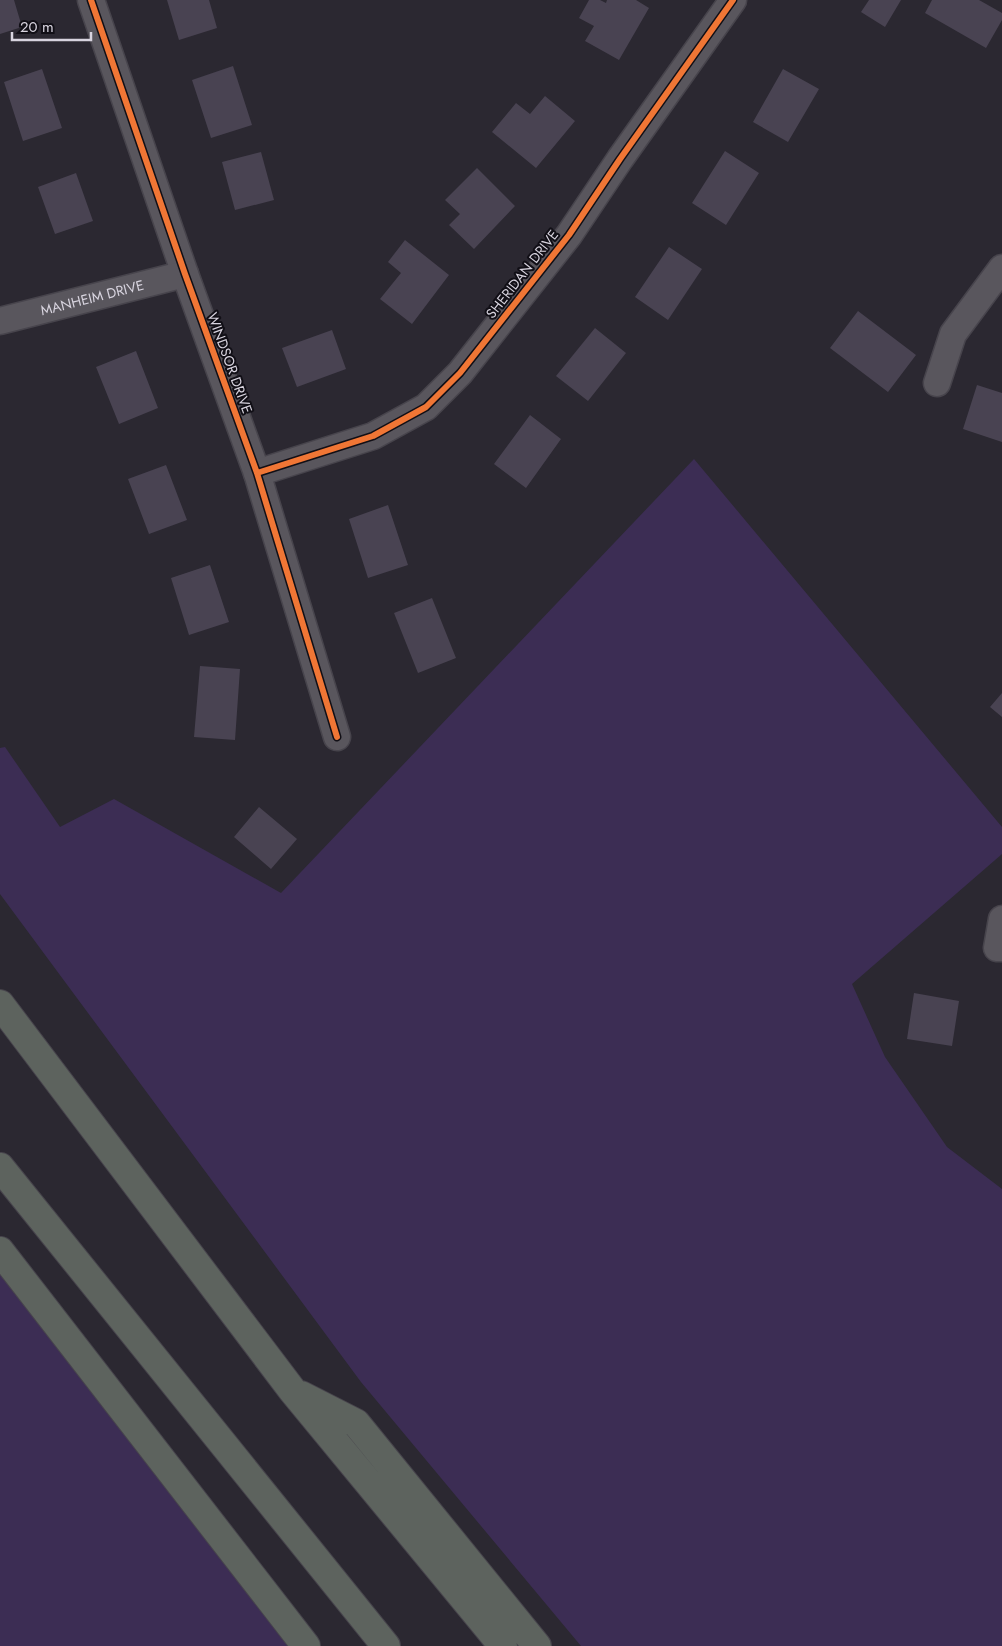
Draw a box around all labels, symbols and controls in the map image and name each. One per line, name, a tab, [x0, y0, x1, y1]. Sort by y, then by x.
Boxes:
scale bar	[12, 10, 91, 42]
text: 20 m	[20, 16, 54, 38]
street label: SHERIDAN DRIVE	[481, 225, 563, 323]
street label: MANHEIM DRIVE	[38, 275, 146, 320]
street label: WINDSOR DRIVE	[202, 310, 258, 416]

